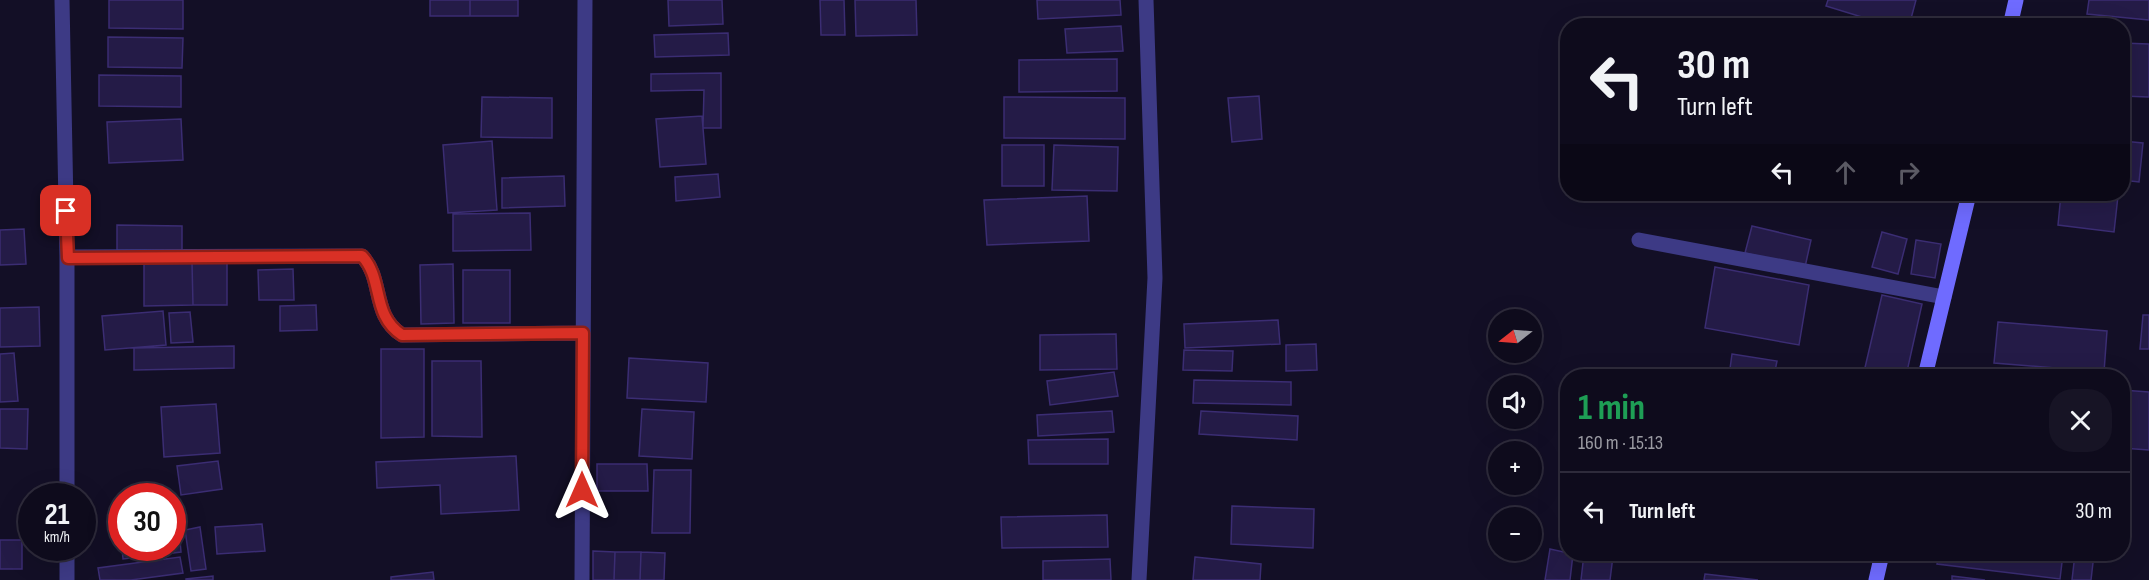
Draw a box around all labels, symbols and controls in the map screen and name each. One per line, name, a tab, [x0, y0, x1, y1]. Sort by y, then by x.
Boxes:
text: 30 m	[1677, 40, 1750, 91]
icon: left	[1578, 42, 1656, 120]
text: Turn left	[1677, 91, 1753, 123]
icon: left	[1766, 156, 1799, 189]
icon: ahead	[1829, 156, 1862, 189]
icon: right	[1892, 156, 1925, 189]
pin	[40, 185, 91, 236]
icon: arrive	[49, 194, 82, 227]
north arrow	[1488, 309, 1542, 363]
map controls	[1488, 309, 1542, 561]
button: sound	[1488, 375, 1542, 429]
text: 1 min	[1578, 387, 1645, 430]
button: close	[2049, 389, 2112, 452]
text: 160 m · 15:13	[1578, 431, 1663, 455]
button: +	[1488, 441, 1542, 495]
position arrow	[550, 458, 614, 522]
speed limit sign: 30	[108, 483, 186, 561]
icon: left	[1578, 495, 1611, 528]
text: 21	[45, 497, 69, 533]
text: Turn left	[1629, 498, 1695, 525]
text: 30 m	[2075, 498, 2112, 525]
button: −	[1488, 507, 1542, 561]
text: km/h	[44, 528, 70, 547]

